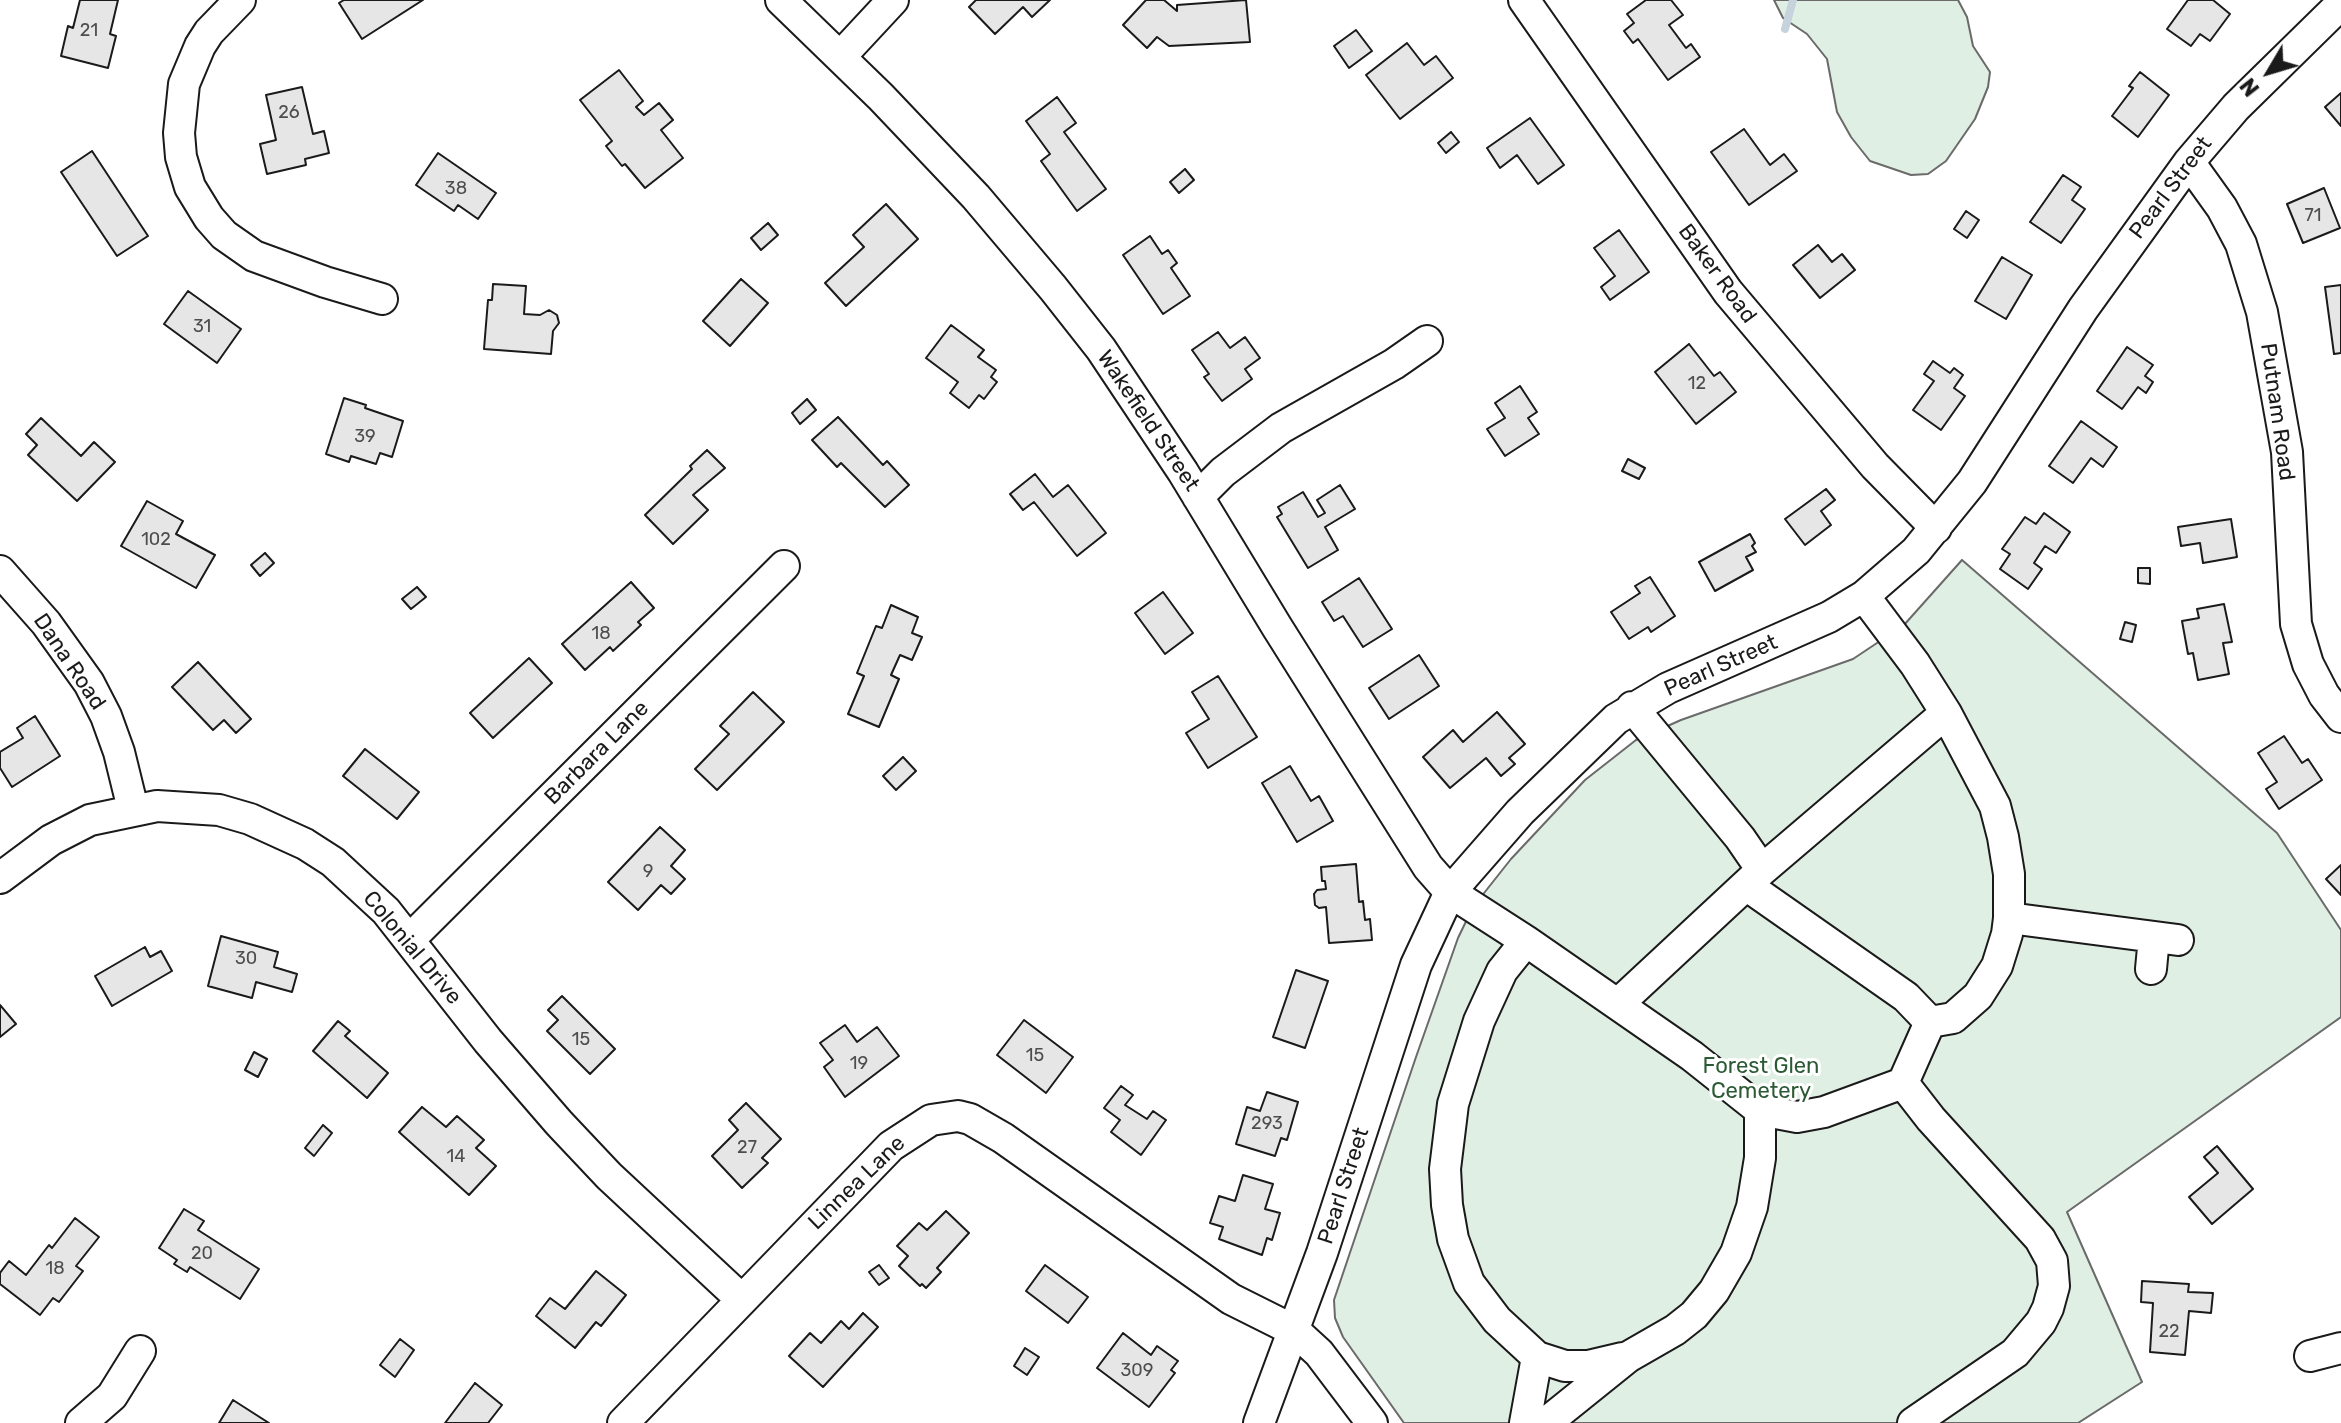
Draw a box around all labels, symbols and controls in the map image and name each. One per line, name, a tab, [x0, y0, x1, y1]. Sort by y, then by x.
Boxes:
house number: 21	[80, 20, 98, 42]
north arrow	[2229, 32, 2309, 112]
text: N	[2234, 73, 2265, 102]
house number: 26	[278, 102, 300, 124]
street label: Pearl Street	[2124, 132, 2218, 244]
house number: 38	[445, 178, 467, 200]
house number: 71	[2305, 205, 2321, 227]
street label: Baker Road	[1672, 219, 1762, 329]
house number: 31	[193, 316, 211, 338]
street label: Putnam Road	[2254, 342, 2300, 482]
street label: Wakefield Street	[1091, 346, 1205, 496]
house number: 12	[1688, 373, 1706, 395]
house number: 39	[354, 426, 376, 448]
house number: 102	[141, 529, 171, 551]
street label: Dana Road	[27, 609, 111, 715]
house number: 18	[591, 623, 611, 645]
street label: Pearl Street	[1660, 629, 1782, 703]
street label: Barbara Lane	[539, 695, 655, 811]
house number: 9	[643, 861, 653, 883]
street label: Colonial Drive	[357, 886, 467, 1010]
house number: 30	[235, 948, 257, 970]
house number: 15	[572, 1029, 590, 1051]
house number: 15	[1026, 1045, 1044, 1067]
house number: 19	[850, 1053, 868, 1075]
park label: Forest Glen Cemetery	[1703, 1054, 1819, 1106]
house number: 293	[1251, 1113, 1283, 1135]
street label: Pearl Street	[1313, 1124, 1375, 1248]
street label: Linnea Lane	[803, 1130, 911, 1236]
house number: 27	[737, 1137, 757, 1159]
house number: 14	[447, 1146, 465, 1168]
house number: 20	[191, 1243, 213, 1265]
house number: 18	[45, 1258, 65, 1280]
house number: 22	[2158, 1321, 2180, 1343]
house number: 309	[1121, 1360, 1153, 1382]

